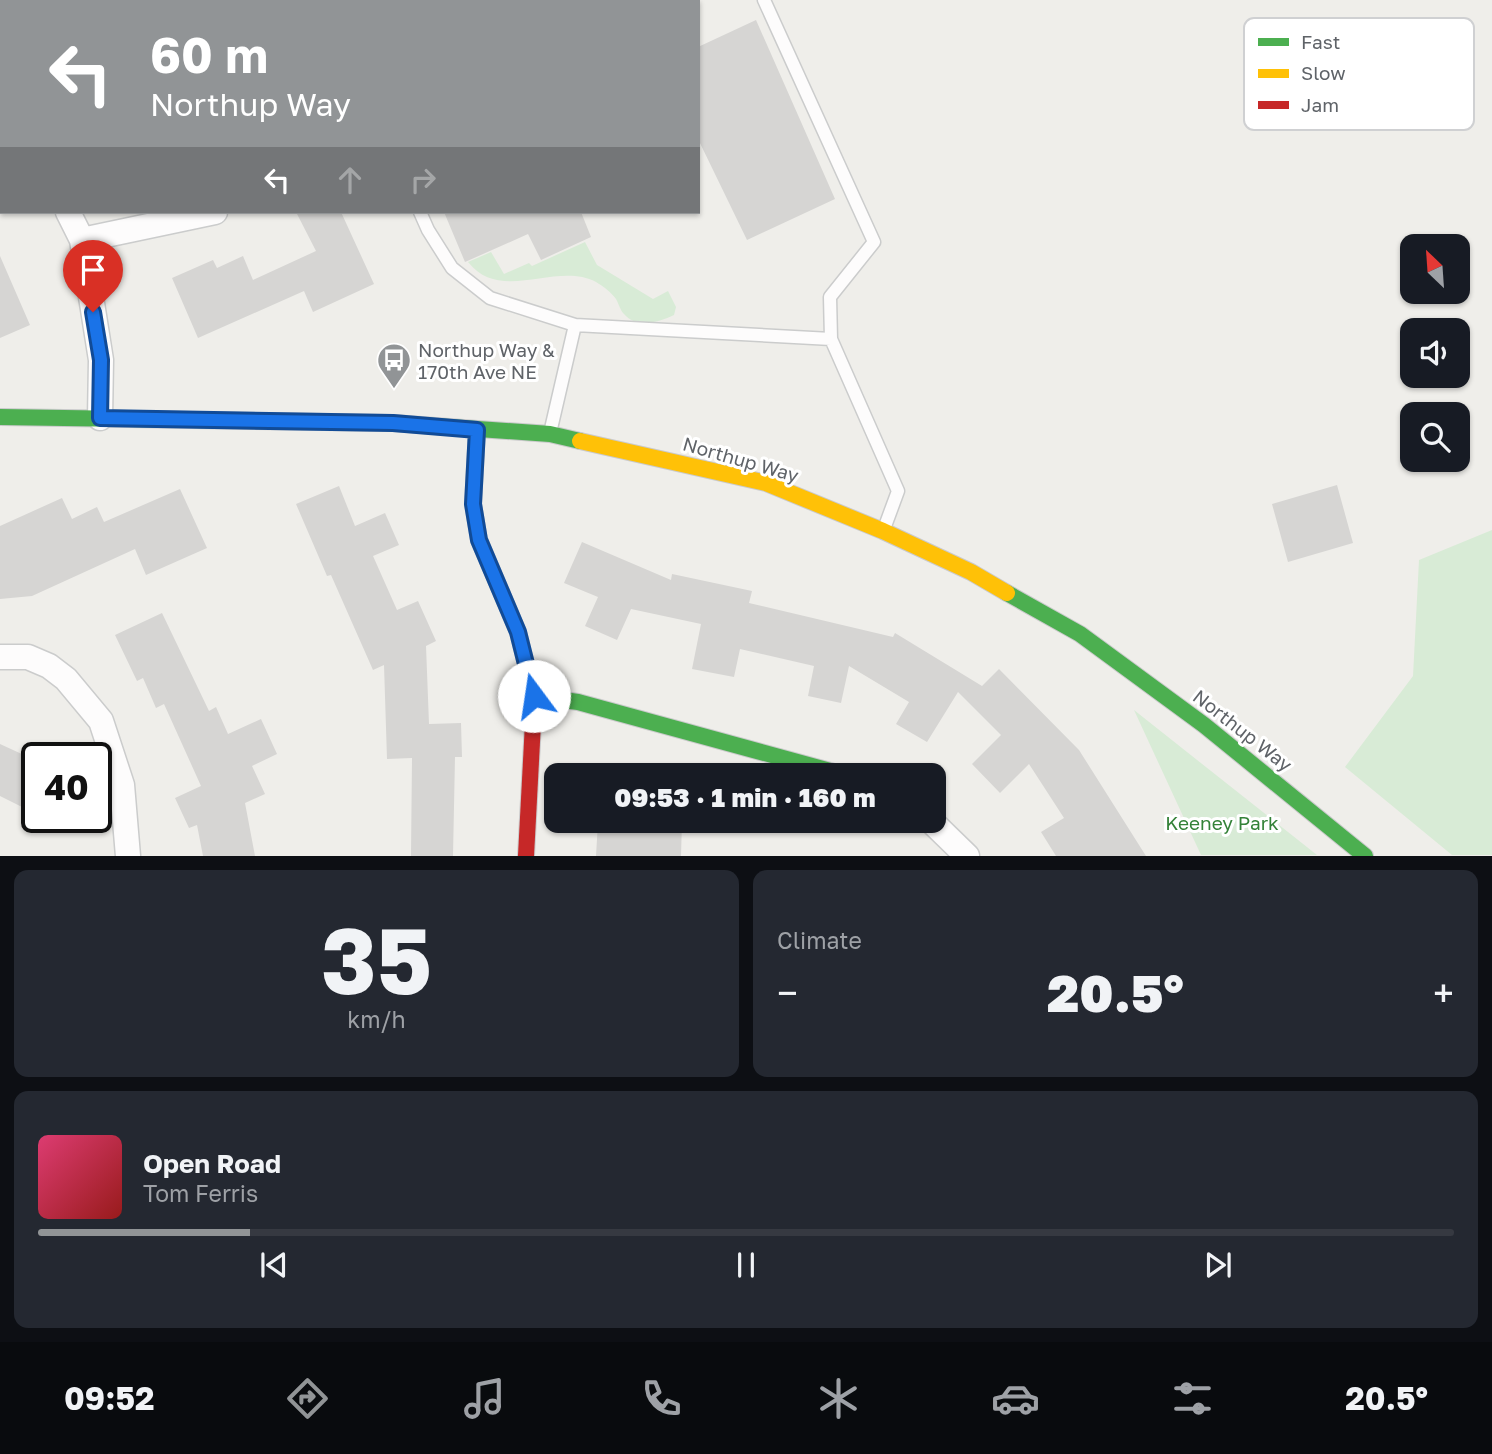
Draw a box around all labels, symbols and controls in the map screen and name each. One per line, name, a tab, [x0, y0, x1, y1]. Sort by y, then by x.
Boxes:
legend	[1244, 18, 1474, 130]
text: 60 m	[150, 25, 268, 84]
icon: left	[35, 28, 126, 119]
text: Fast	[1301, 30, 1340, 53]
text: Slow	[1301, 61, 1346, 84]
text: Northup Way	[150, 85, 351, 123]
text: Jam	[1301, 93, 1339, 116]
icon: left	[258, 161, 296, 199]
icon: ahead	[331, 161, 369, 199]
icon: right	[404, 161, 442, 199]
north arrow	[1400, 234, 1470, 304]
map controls	[1400, 234, 1470, 472]
pin	[63, 240, 123, 312]
icon: arrive	[74, 251, 112, 289]
button: sound	[1400, 318, 1470, 388]
place label: Northup Way & 170th Ave NE	[418, 338, 555, 383]
bus stop icon: Northup Way & 170th Ave NE	[375, 341, 413, 390]
button: search	[1400, 402, 1470, 472]
street label: Northup Way	[680, 431, 802, 487]
position arrow	[497, 659, 571, 733]
street label: Northup Way	[1189, 684, 1297, 776]
speed limit sign: 40	[21, 742, 112, 833]
text: 09:53 · 1 min · 160 m	[614, 782, 876, 813]
park label: Keeney Park	[1165, 811, 1279, 834]
text: 35	[321, 905, 432, 1014]
text: Climate	[777, 926, 862, 954]
text: 20.5°	[1047, 961, 1184, 1023]
text: −	[777, 970, 798, 1015]
text: +	[1433, 970, 1454, 1015]
text: km/h	[347, 1005, 406, 1033]
text: Open Road	[143, 1148, 281, 1179]
text: Tom Ferris	[143, 1179, 258, 1207]
icon: previous	[255, 1246, 293, 1284]
icon: pause	[727, 1246, 765, 1284]
icon: next	[1199, 1246, 1237, 1284]
icon: directions	[283, 1374, 332, 1423]
icon: music	[460, 1374, 509, 1423]
icon: phone	[637, 1374, 686, 1423]
icon: climate	[814, 1374, 863, 1423]
icon: car	[991, 1374, 1040, 1423]
icon: filters	[1168, 1374, 1217, 1423]
text: 09:52	[64, 1379, 154, 1417]
text: 20.5°	[1345, 1379, 1428, 1417]

